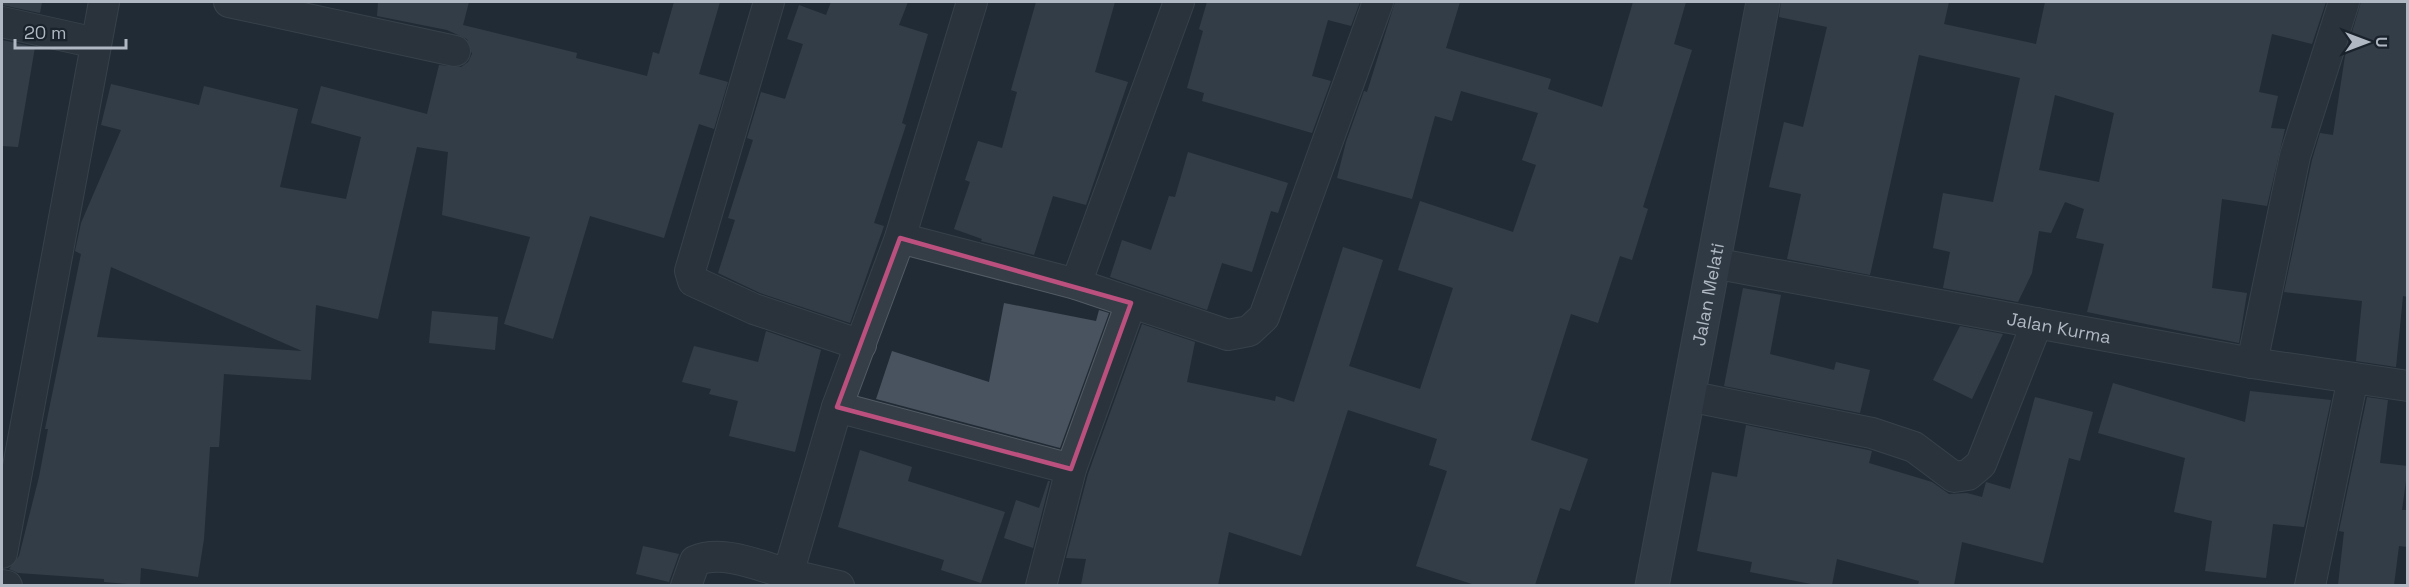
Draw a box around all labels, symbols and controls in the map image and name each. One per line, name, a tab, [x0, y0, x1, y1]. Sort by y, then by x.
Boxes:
scale bar	[15, 12, 126, 50]
north arrow	[2337, 12, 2397, 72]
text: 20 m	[24, 21, 67, 44]
text: U	[2371, 37, 2392, 47]
street label: Jalan Melati	[1686, 241, 1728, 348]
street label: Jalan Kurma	[2005, 306, 2113, 348]

